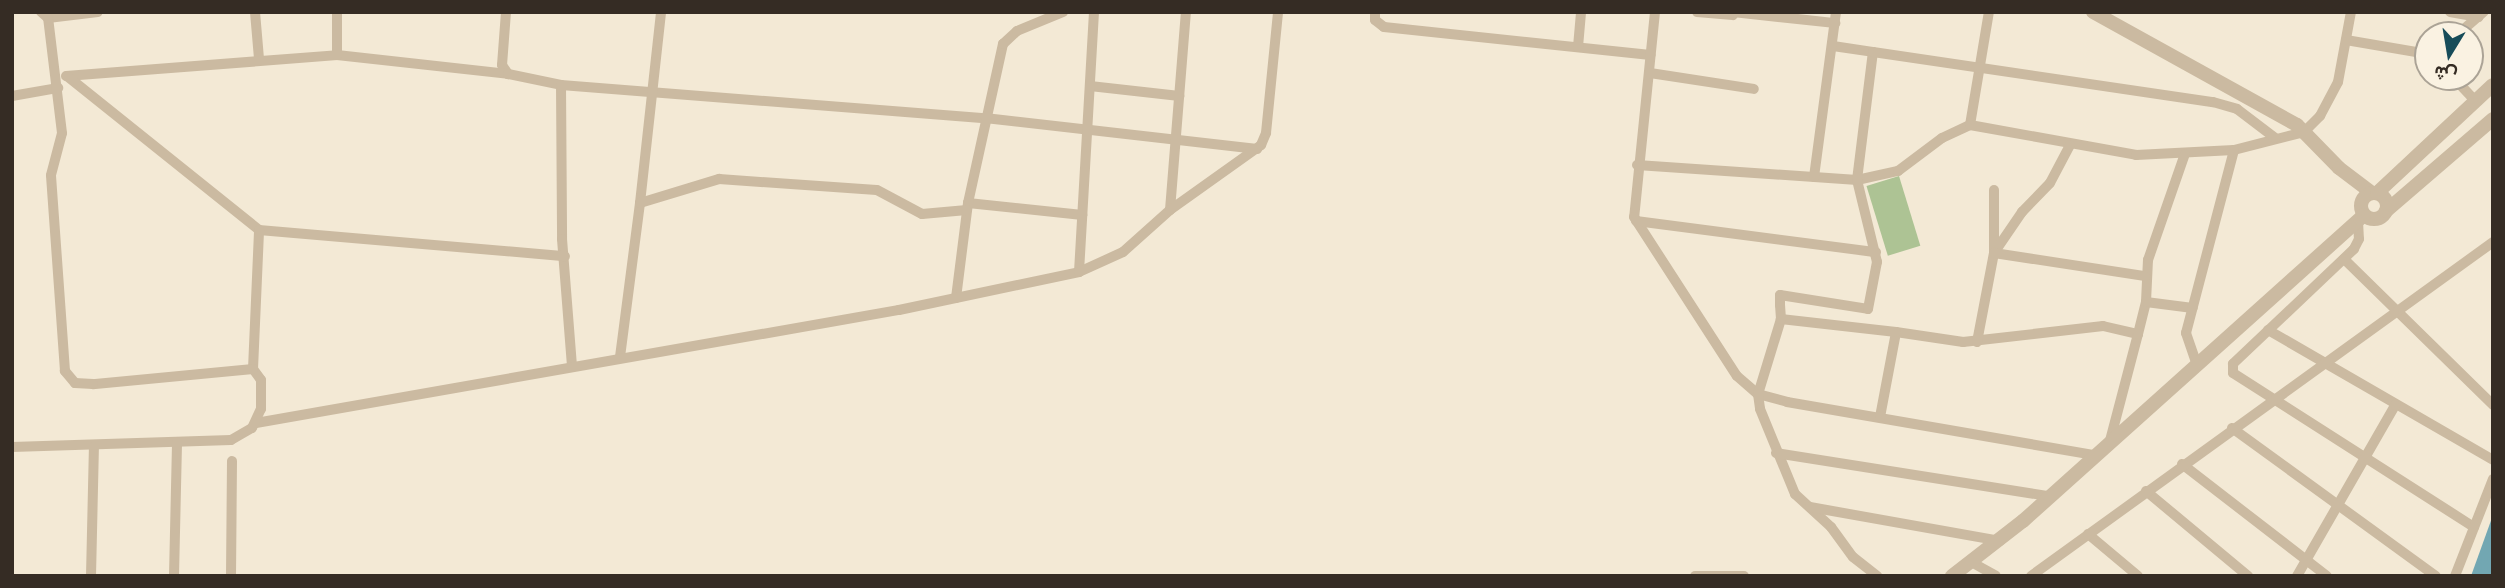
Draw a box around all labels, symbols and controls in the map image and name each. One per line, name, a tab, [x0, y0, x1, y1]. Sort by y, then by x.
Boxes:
north arrow	[2414, 21, 2484, 91]
text: ش	[2432, 60, 2459, 90]

